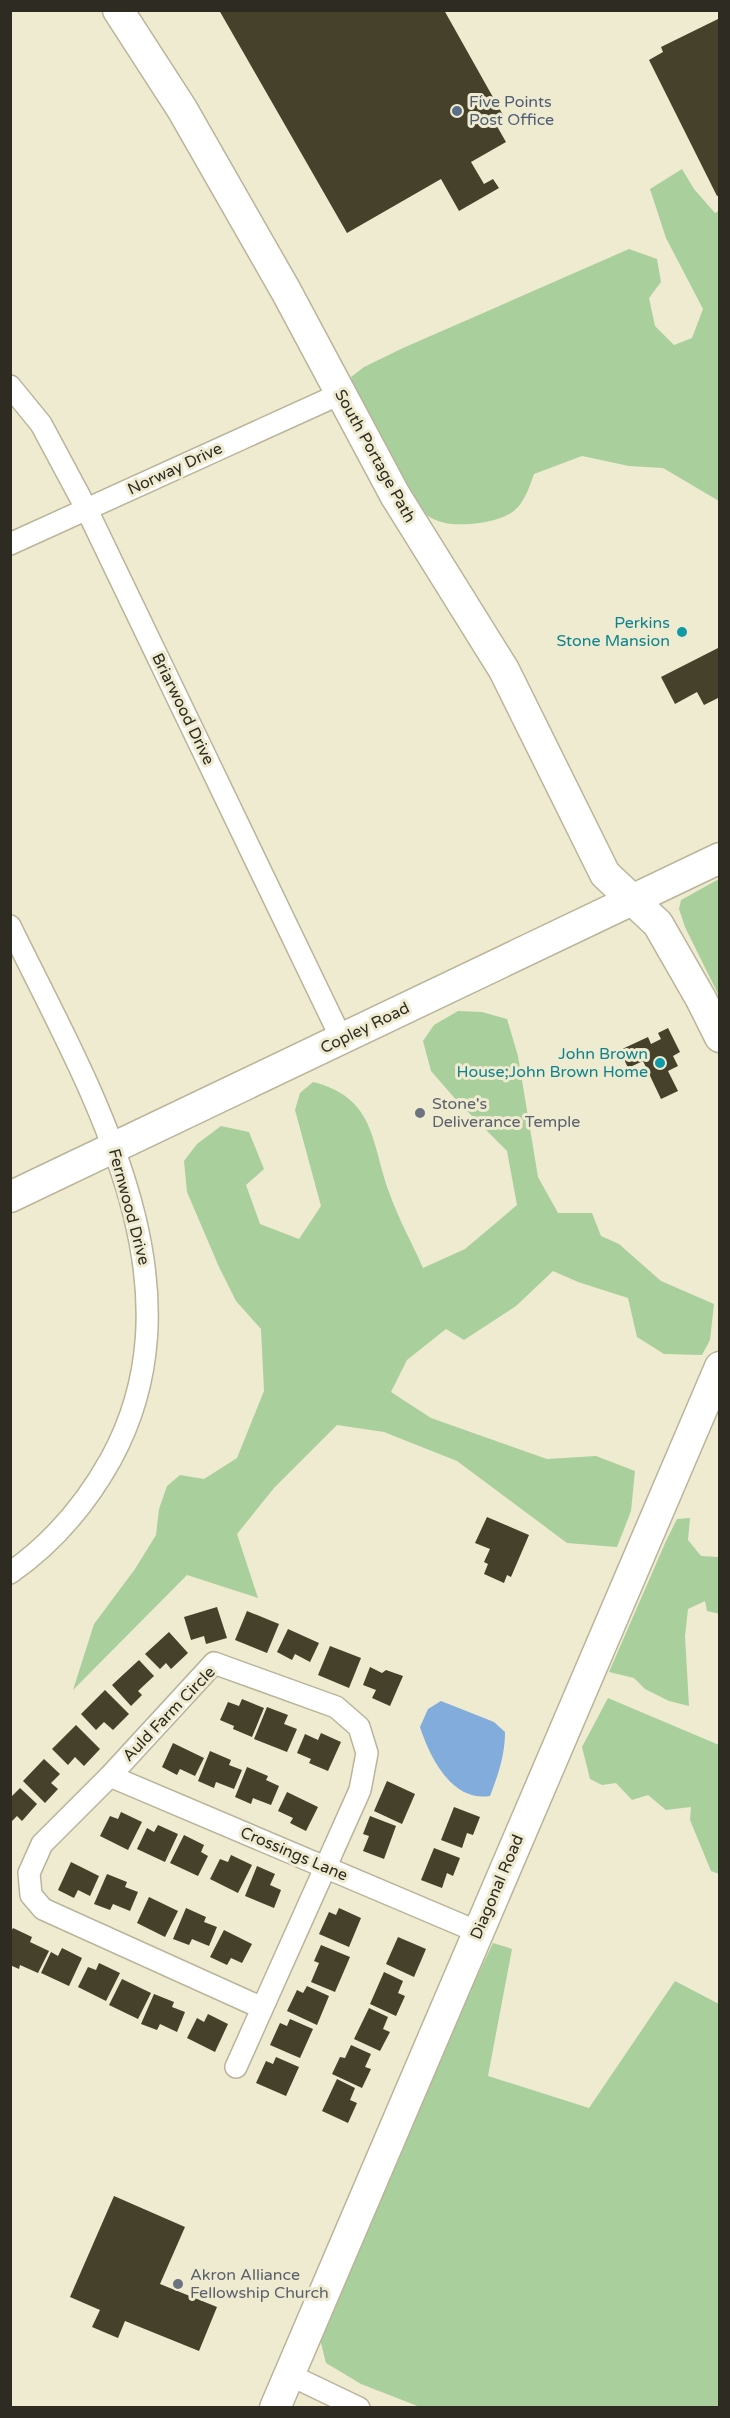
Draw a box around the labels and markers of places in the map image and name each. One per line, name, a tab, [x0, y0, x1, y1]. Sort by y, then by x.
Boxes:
place label: Five Points Post Office	[469, 92, 554, 130]
marker: Five Points Post Office	[450, 104, 464, 118]
place label: Perkins Stone Mansion	[556, 613, 670, 651]
marker: Perkins Stone Mansion	[675, 625, 689, 639]
place label: John Brown House;John Brown Home	[457, 1044, 648, 1082]
marker: John Brown House;John Brown Home	[653, 1056, 667, 1070]
place label: Stone's Deliverance Temple	[432, 1094, 580, 1132]
marker: Stone's Deliverance Temple	[413, 1106, 427, 1120]
place label: Akron Alliance Fellowship Church	[190, 2265, 329, 2303]
marker: Akron Alliance Fellowship Church	[171, 2277, 185, 2291]

